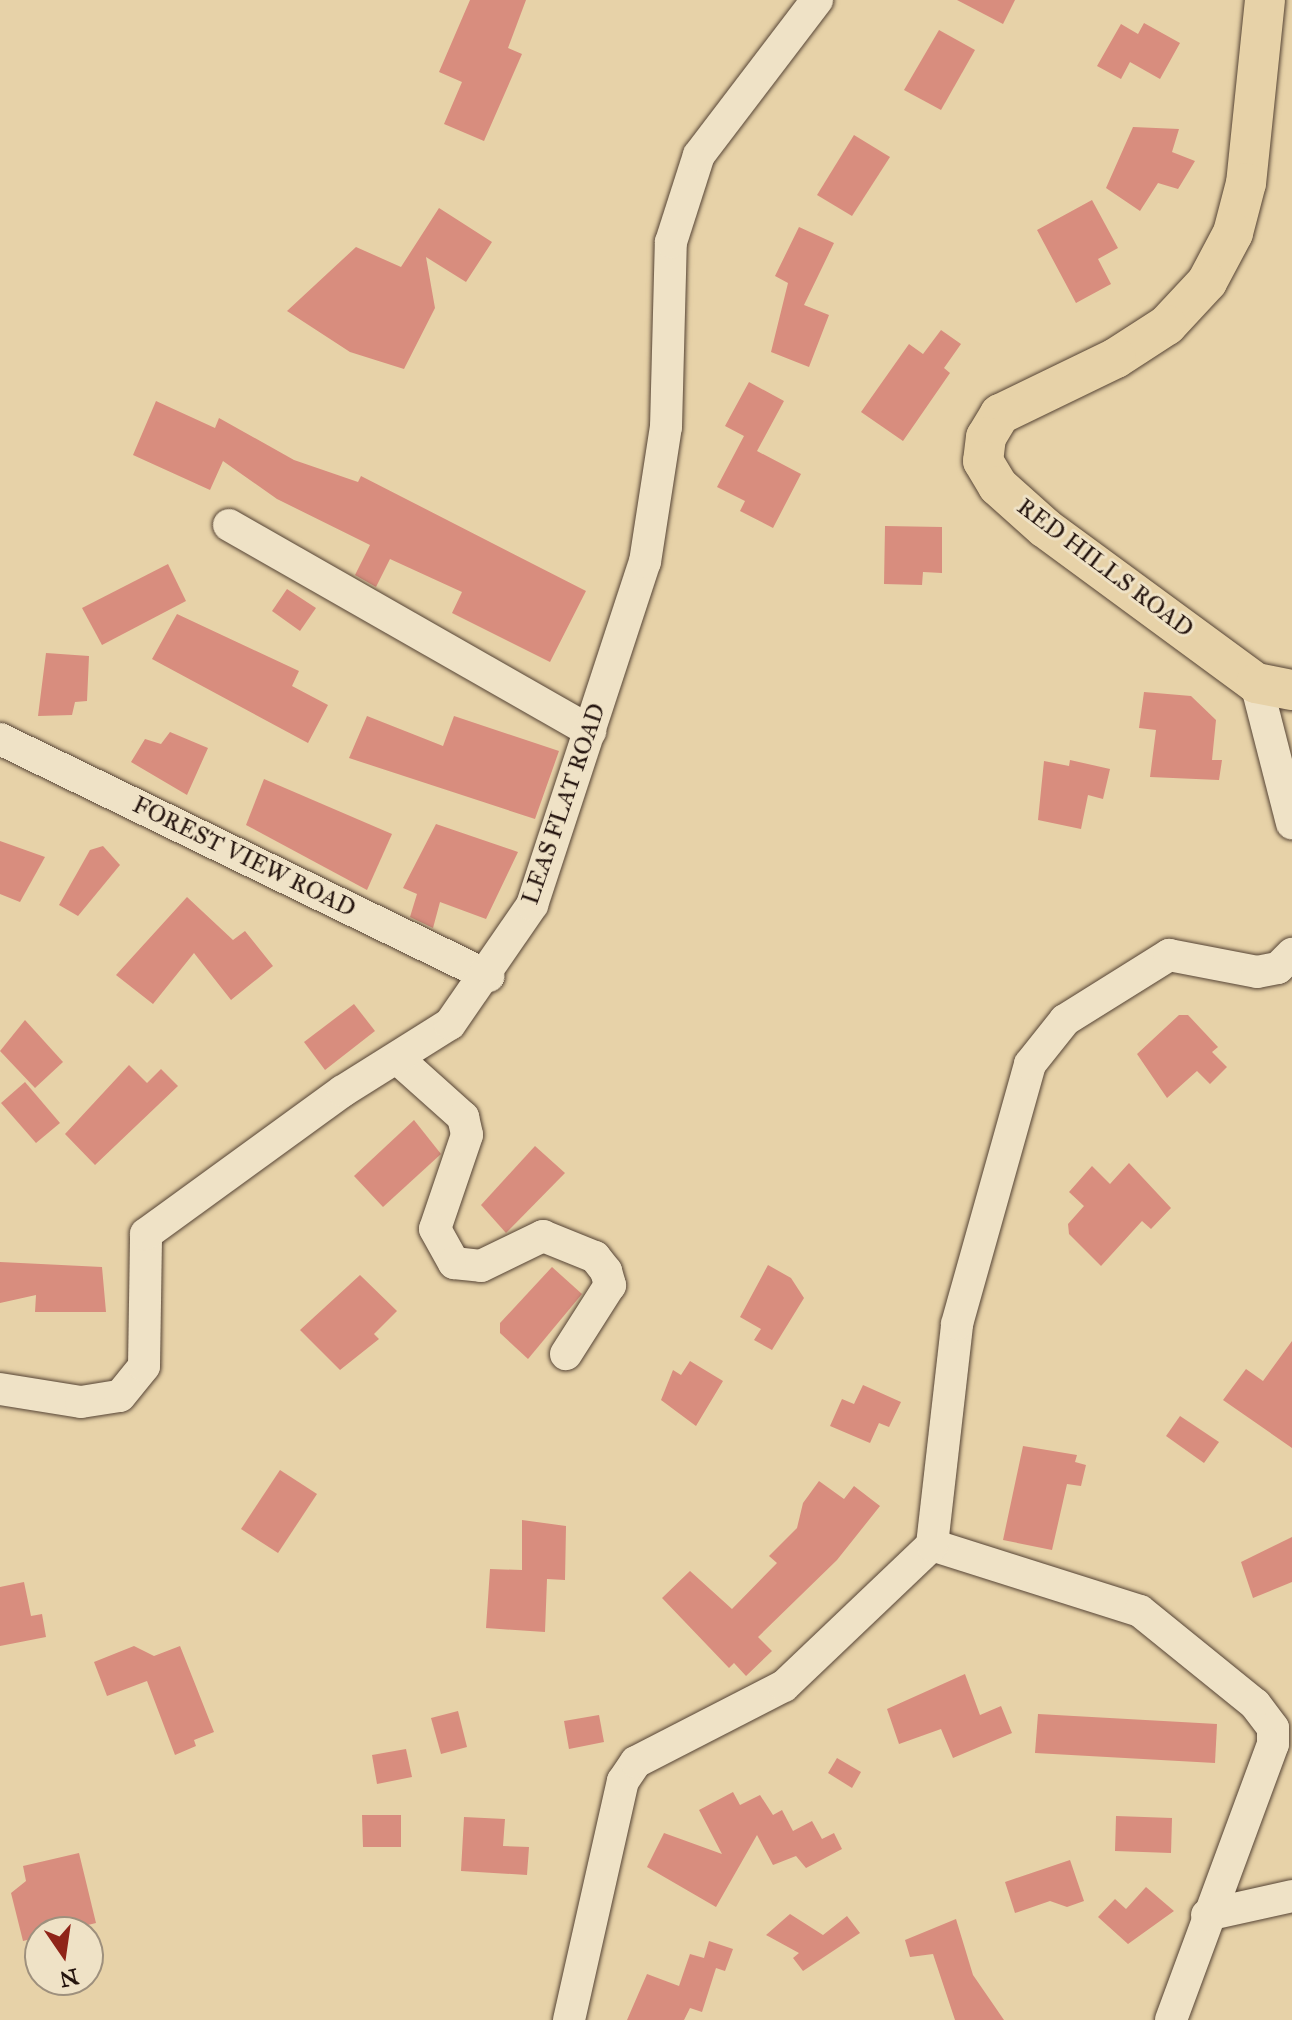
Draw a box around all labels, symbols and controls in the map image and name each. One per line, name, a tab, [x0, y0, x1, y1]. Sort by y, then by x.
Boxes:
street label: RED HILLS ROAD	[1011, 492, 1199, 644]
street label: LEAS FLAT ROAD	[516, 700, 612, 908]
street label: FOREST VIEW ROAD	[128, 790, 360, 924]
north arrow	[24, 1916, 104, 1996]
text: N	[57, 1963, 81, 1993]

